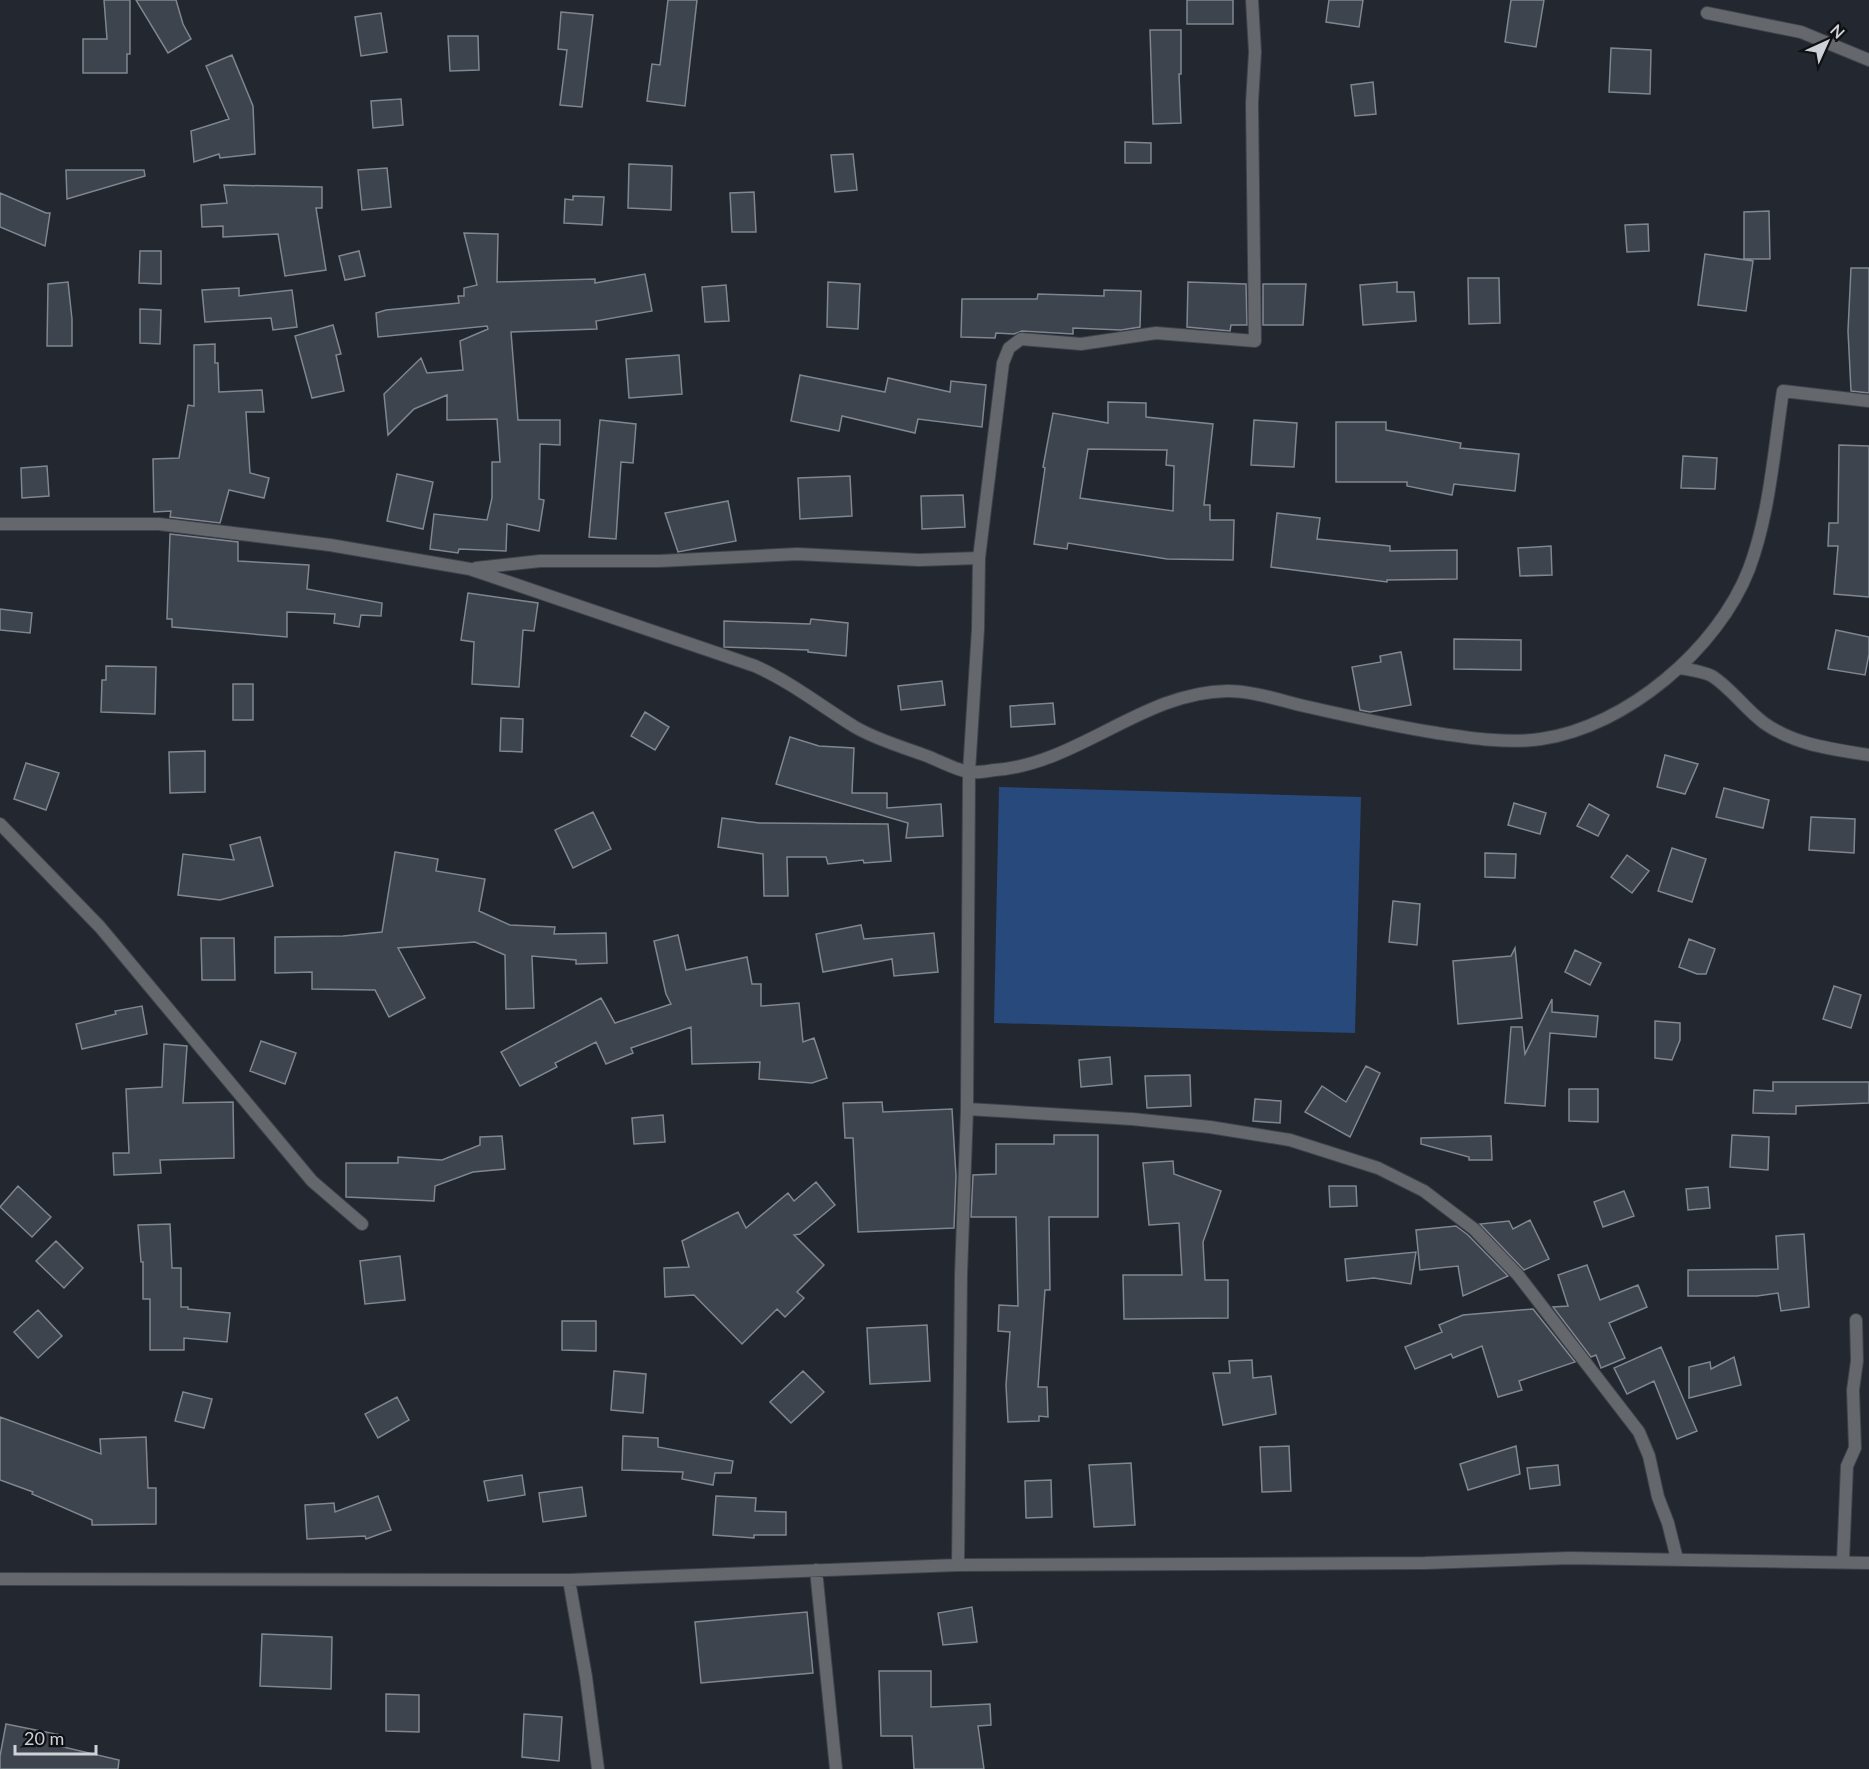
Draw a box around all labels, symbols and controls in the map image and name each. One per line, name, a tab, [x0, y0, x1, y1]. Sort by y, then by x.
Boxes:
north arrow	[1797, 12, 1857, 72]
text: N	[1827, 20, 1849, 42]
scale bar	[15, 1718, 96, 1756]
text: 20 m	[24, 1727, 64, 1749]

